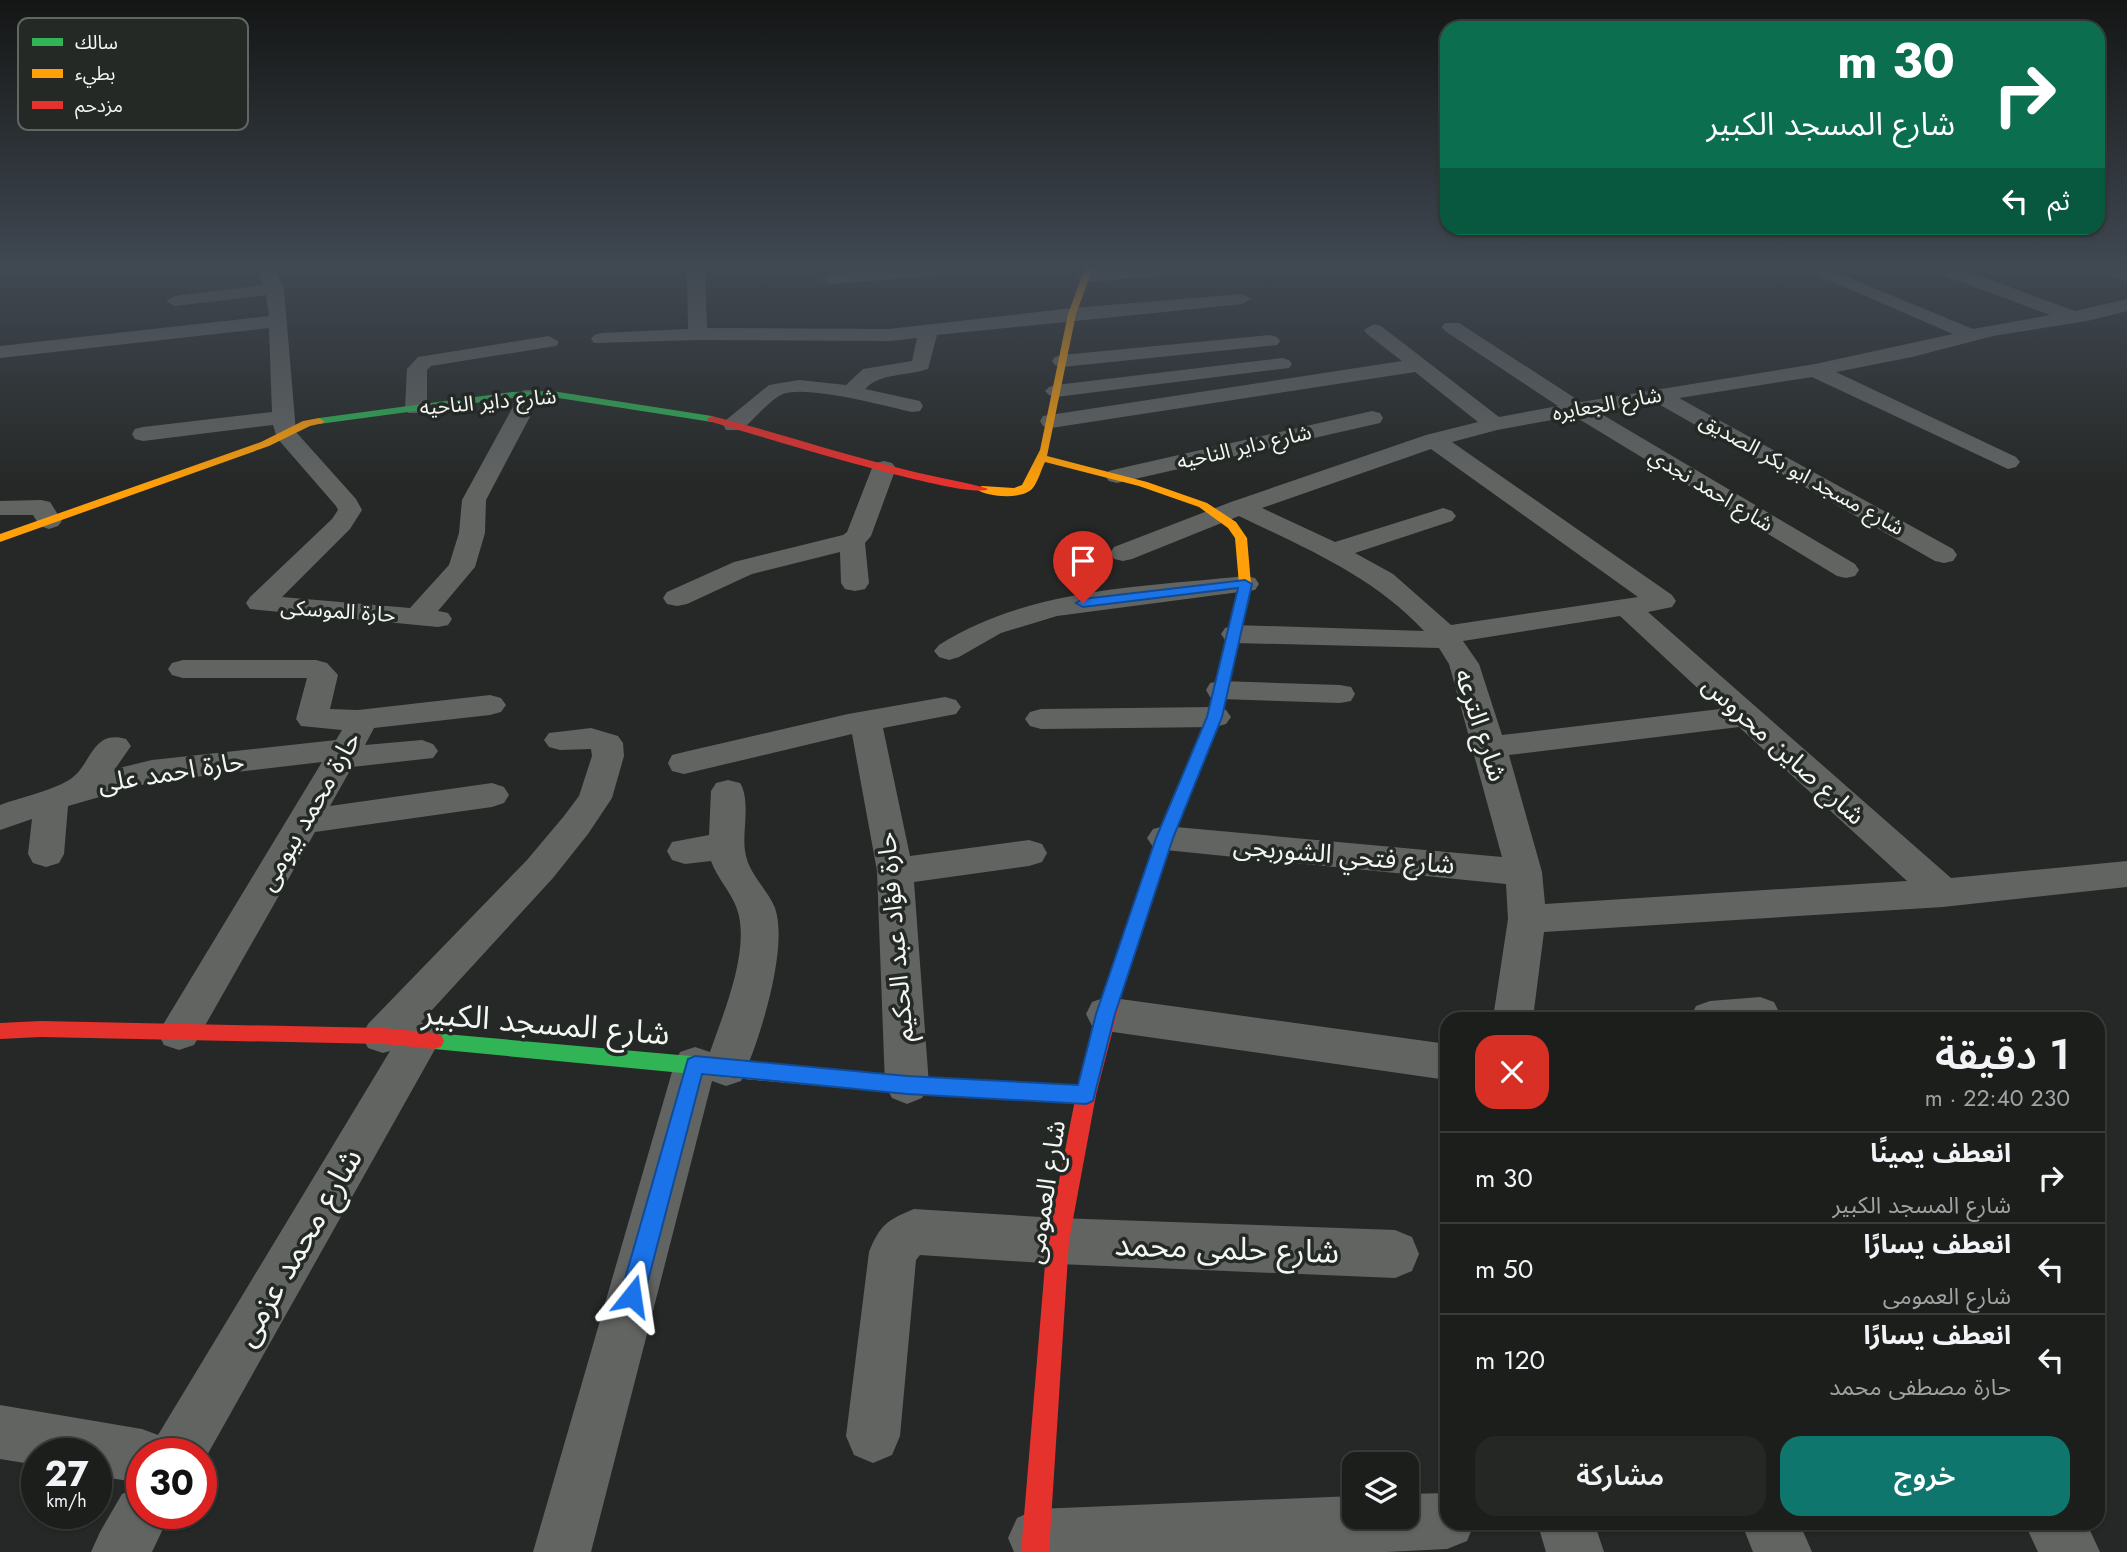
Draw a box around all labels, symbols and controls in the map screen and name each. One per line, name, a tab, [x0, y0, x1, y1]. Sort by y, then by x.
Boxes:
legend	[18, 18, 248, 130]
text: 30 m	[1837, 26, 1955, 96]
text: سالك	[75, 29, 118, 56]
icon: right	[1979, 49, 2070, 140]
text: بطيء	[75, 60, 115, 88]
text: مزدحم	[75, 92, 123, 120]
text: شارع المسجد الكبير	[1707, 101, 1955, 147]
icon: left	[1996, 182, 2034, 220]
text: ثم	[2048, 182, 2070, 220]
street label: شارع الجعايره	[1550, 380, 1664, 428]
street label: شارع داير الناحيه	[418, 381, 558, 423]
street label: شارع مسجد ابو بكر الصديق	[1694, 405, 1910, 543]
street label: شارع داير الناحيه	[1174, 417, 1314, 477]
street label: شارع احمد نجدي	[1643, 441, 1779, 540]
pin	[1053, 531, 1113, 603]
icon: arrive	[1064, 542, 1102, 580]
street label: حارة الموسكى	[279, 592, 397, 630]
street label: شارع الترعه	[1445, 664, 1517, 786]
street label: شارع صاين محروس	[1694, 666, 1874, 834]
street label: حارة محمد بيومى	[248, 724, 370, 898]
street label: حارة احمد على	[95, 742, 247, 802]
street label: شارع فتحي الشوربجى	[1232, 826, 1456, 885]
street label: حارة فؤاد عبد الحكيم	[867, 830, 924, 1044]
street label: شارع المسجد الكبير	[419, 989, 672, 1058]
text: 1 دقيقة	[1935, 1024, 2070, 1085]
button: close	[1475, 1035, 1549, 1109]
text: 230 m · 22:40	[1925, 1081, 2070, 1115]
street label: شارع العمومى	[1015, 1117, 1075, 1267]
text: انعطف يمينًا	[1870, 1134, 2011, 1172]
street label: شارع محمد عزمى	[223, 1139, 374, 1355]
text: 30 m	[1475, 1159, 1533, 1197]
icon: right	[2032, 1159, 2070, 1197]
text: شارع المسجد الكبير	[1832, 1188, 2011, 1222]
street label: شارع حلمى محمد	[1114, 1221, 1340, 1276]
text: انعطف يسارًا	[1864, 1225, 2011, 1263]
text: 50 m	[1475, 1250, 1533, 1288]
icon: left	[2032, 1250, 2070, 1288]
position arrow	[595, 1259, 669, 1333]
text: شارع العمومى	[1883, 1279, 2011, 1313]
text: انعطف يسارًا	[1864, 1316, 2011, 1354]
text: 120 m	[1475, 1341, 1545, 1379]
icon: left	[2032, 1341, 2070, 1379]
text: حارة مصطفى محمد	[1829, 1370, 2011, 1404]
button: مشاركة	[1475, 1436, 1766, 1516]
button: خروج	[1780, 1436, 2070, 1516]
speed limit sign: 30	[126, 1438, 217, 1529]
text: 27	[44, 1449, 89, 1499]
map controls	[1342, 1452, 1419, 1529]
button: layers	[1342, 1452, 1419, 1529]
text: km/h	[46, 1488, 87, 1514]

